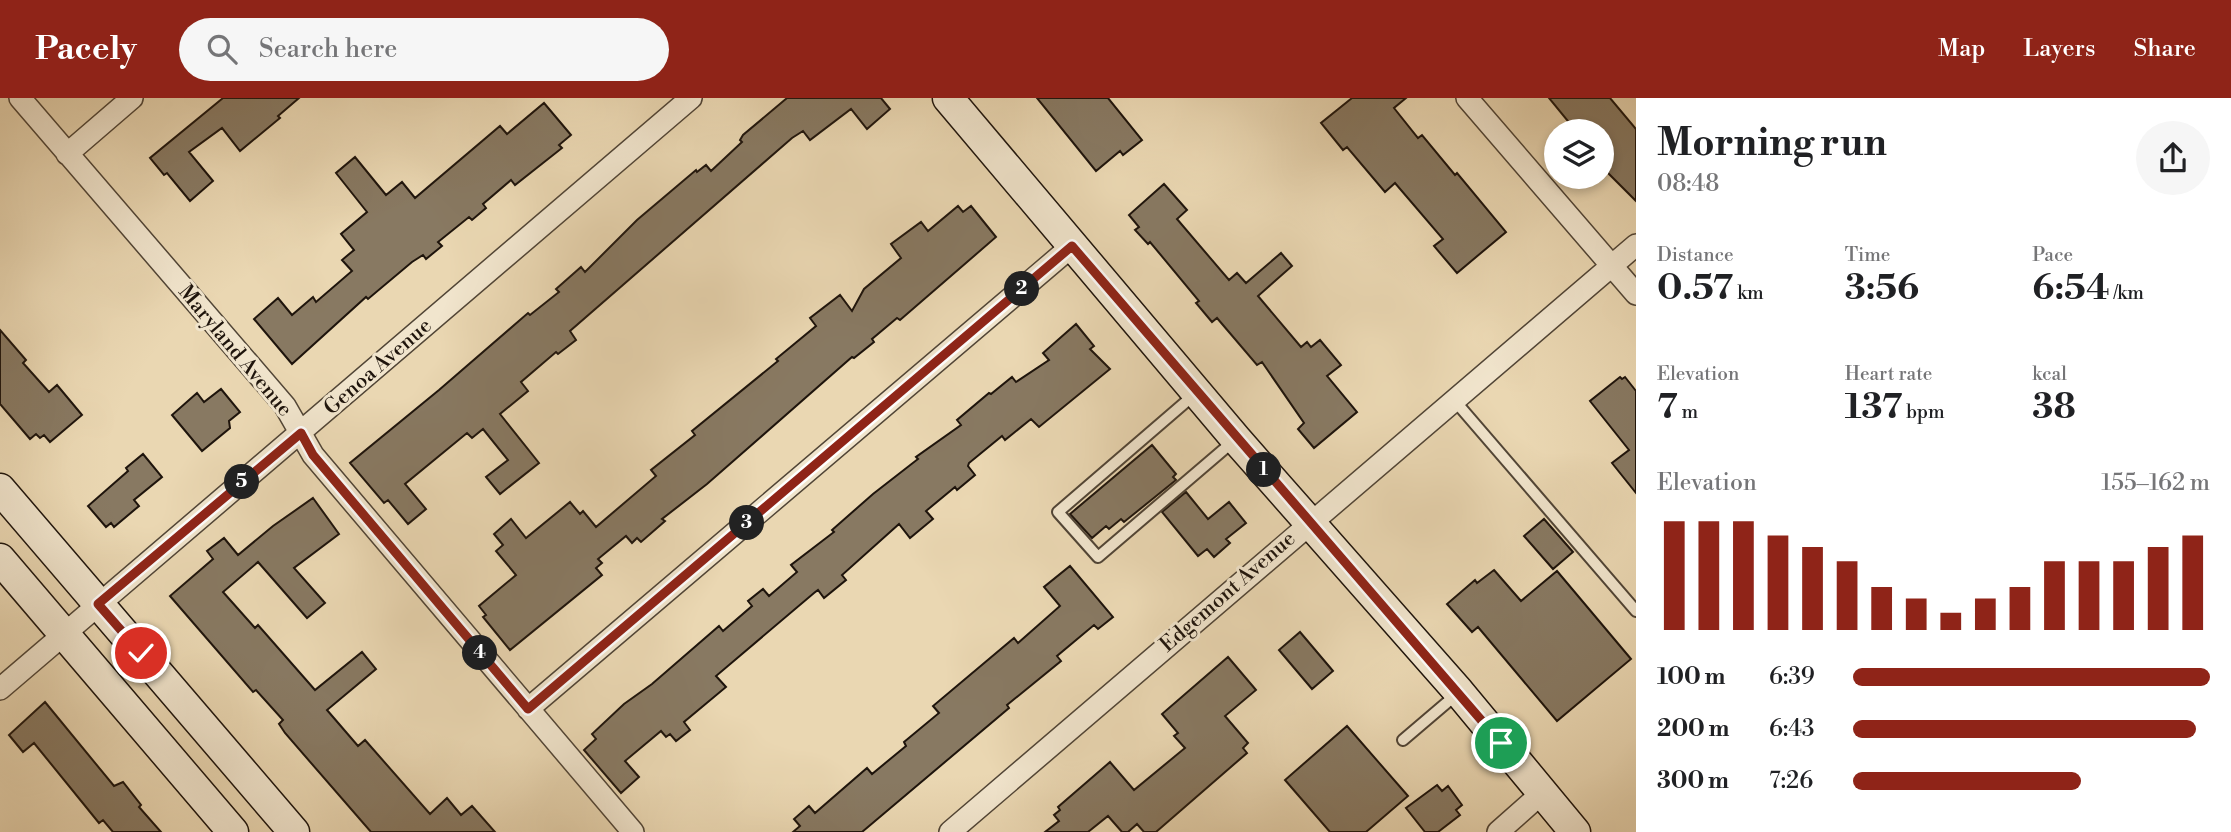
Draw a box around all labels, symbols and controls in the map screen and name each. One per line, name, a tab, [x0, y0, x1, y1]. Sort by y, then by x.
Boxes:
search box	[179, 18, 669, 81]
text: Pacely	[35, 29, 137, 70]
icon: search	[203, 30, 241, 68]
text: Search here	[259, 33, 397, 65]
text: Map	[1938, 34, 1985, 64]
text: Layers	[2023, 34, 2095, 64]
text: Share	[2133, 34, 2196, 64]
map controls	[1544, 119, 1614, 189]
button: layers	[1544, 119, 1614, 189]
text: Morning run	[1657, 120, 1887, 167]
button: share	[2136, 121, 2210, 195]
text: 08:48	[1657, 170, 1719, 198]
text: Distance	[1657, 243, 1734, 267]
text: Time	[1845, 243, 1890, 267]
text: Pace	[2032, 243, 2073, 267]
text: 0.57	[1657, 267, 1733, 310]
text: 3:56	[1845, 267, 1919, 310]
text: 6:54	[2032, 267, 2110, 310]
pin: 2	[1004, 272, 1040, 306]
text: 2	[1016, 276, 1027, 300]
street label: Maryland Avenue	[172, 280, 298, 422]
text: km	[1733, 281, 1764, 305]
text: /km	[2110, 281, 2144, 305]
street label: Genoa Avenue	[319, 313, 437, 421]
text: Elevation	[1657, 362, 1739, 386]
text: Heart rate	[1845, 362, 1932, 386]
text: kcal	[2032, 362, 2067, 386]
text: 7	[1657, 386, 1678, 429]
text: 137	[1845, 386, 1902, 429]
text: 38	[2032, 386, 2076, 429]
text: m	[1678, 400, 1698, 424]
text: bpm	[1902, 400, 1945, 424]
pin: 1	[1246, 452, 1282, 488]
text: 1	[1259, 457, 1268, 481]
pin: 5	[224, 464, 260, 500]
text: 5	[236, 469, 247, 493]
text: Elevation	[1657, 469, 1757, 497]
text: 155–162 m	[2101, 469, 2210, 497]
pin: 3	[730, 506, 764, 540]
text: 3	[741, 510, 752, 534]
street label: Edgemont Avenue	[1155, 526, 1301, 658]
pin	[111, 623, 171, 683]
icon: check	[122, 634, 160, 672]
pin: 4	[462, 636, 498, 670]
text: 4	[473, 640, 486, 664]
text: 100 m	[1657, 663, 1725, 691]
text: 6:39	[1769, 663, 1815, 691]
pin	[1471, 713, 1531, 773]
text: 200 m	[1657, 715, 1729, 743]
text: 6:43	[1769, 715, 1815, 743]
icon: arrive	[1482, 724, 1520, 762]
text: 300 m	[1657, 767, 1729, 795]
text: 7:26	[1769, 767, 1813, 795]

